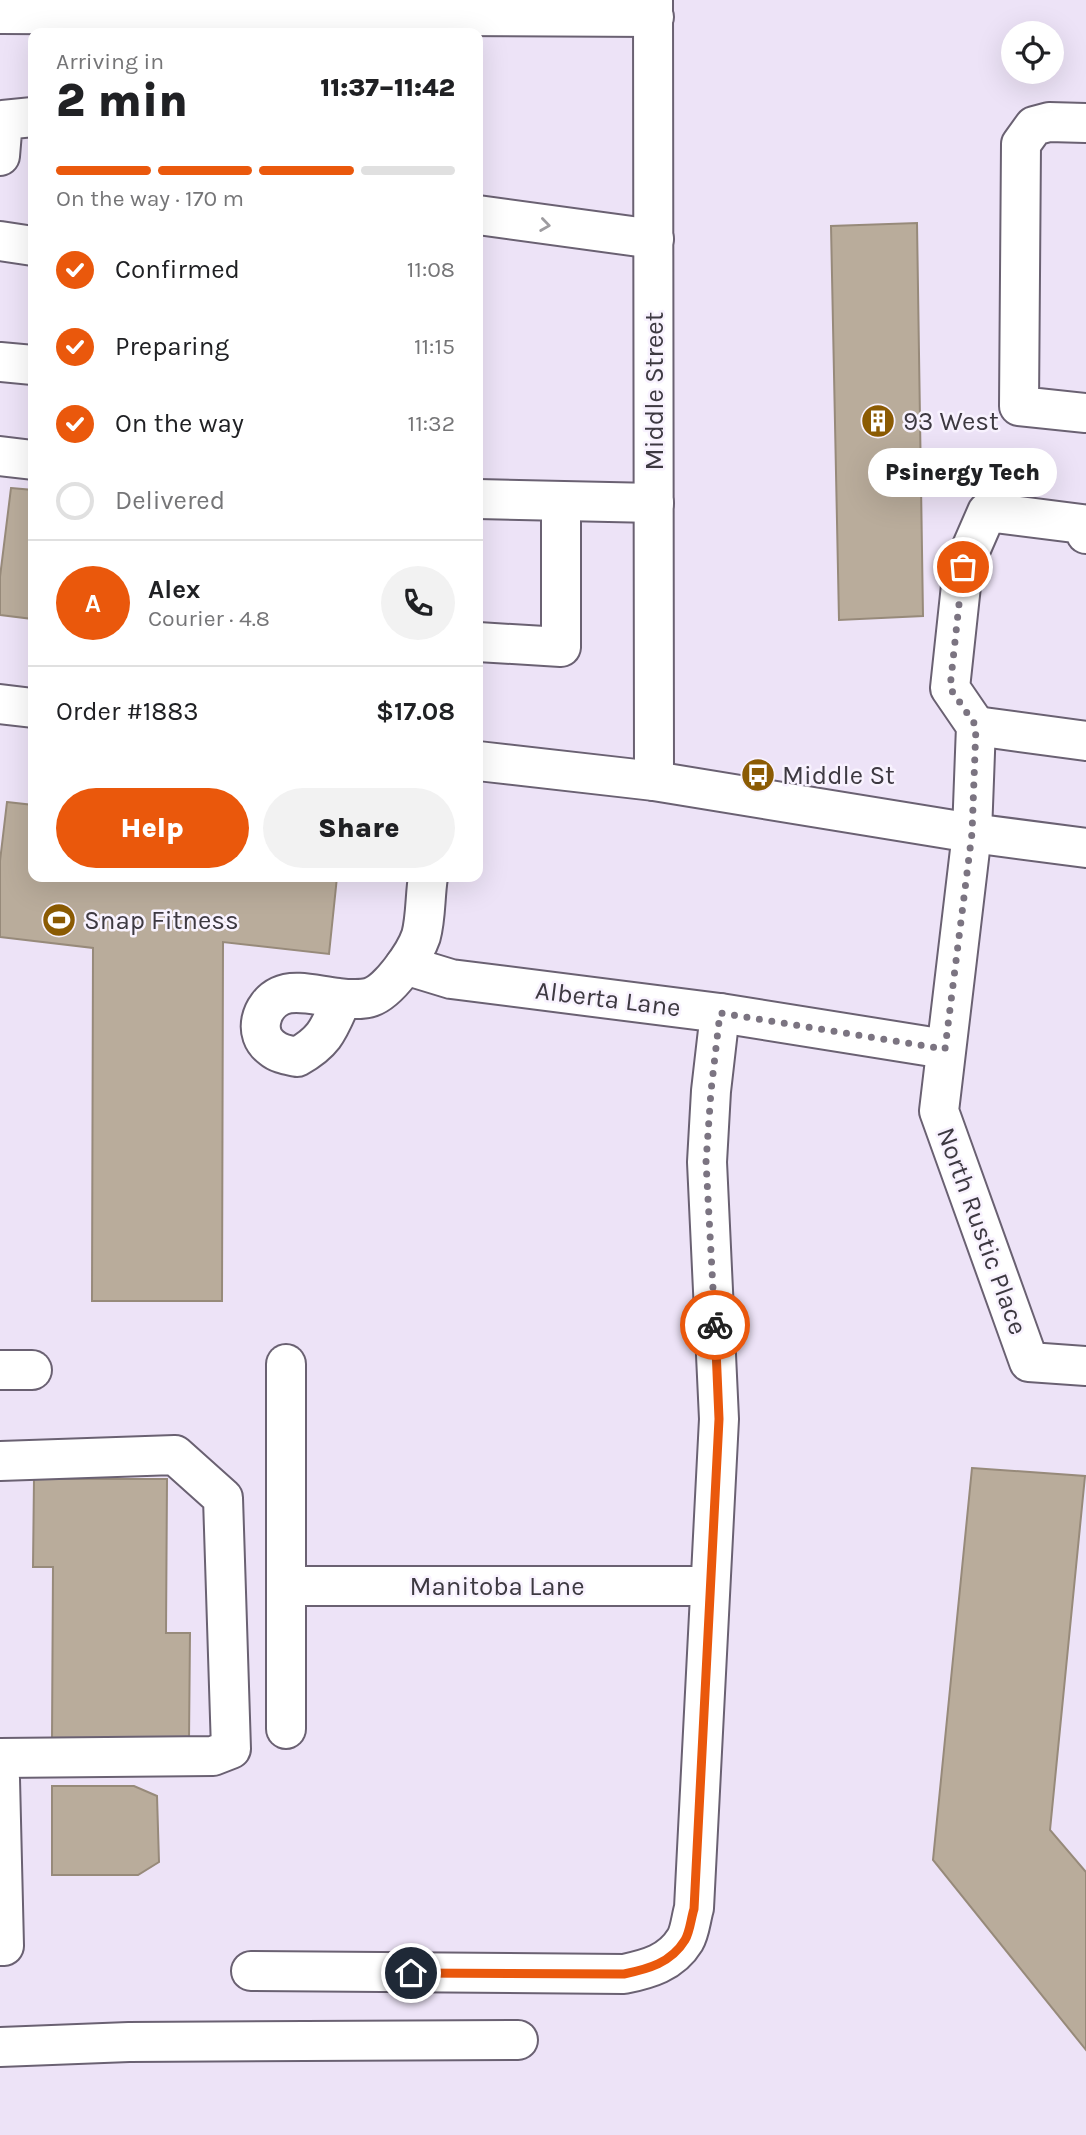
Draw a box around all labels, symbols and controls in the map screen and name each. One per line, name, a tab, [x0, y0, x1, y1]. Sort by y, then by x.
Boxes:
map controls	[1001, 21, 1064, 84]
button: locate	[1001, 21, 1064, 84]
text: Arriving in	[56, 48, 164, 75]
text: 11:37–11:42	[320, 72, 455, 103]
text: 2 min	[56, 74, 188, 128]
text: On the way · 170 m	[56, 185, 244, 212]
one-way arrow	[540, 217, 551, 232]
icon: check	[56, 251, 94, 289]
text: Confirmed	[115, 254, 240, 285]
text: 11:08	[407, 256, 455, 283]
street label: Middle Street	[639, 311, 670, 470]
icon: check	[56, 328, 94, 366]
text: Preparing	[115, 331, 229, 362]
text: 11:15	[414, 333, 455, 360]
building icon: 93 West	[859, 402, 897, 440]
icon: check	[56, 405, 94, 443]
place label: 93 West	[903, 406, 999, 437]
text: On the way	[115, 408, 244, 439]
text: 11:32	[408, 410, 455, 437]
callout: Psinergy Tech	[869, 448, 1058, 497]
text: Psinergy Tech	[885, 459, 1040, 486]
text: Delivered	[115, 485, 225, 516]
pin	[933, 537, 993, 597]
icon: bag	[944, 548, 982, 586]
button: phone	[381, 566, 455, 640]
text: Alex	[148, 574, 200, 605]
text: A	[85, 588, 101, 619]
text: Courier · 4.8	[148, 605, 270, 632]
text: Order #1883	[56, 696, 199, 727]
text: $17.08	[376, 696, 455, 727]
bus stop icon: Middle St	[739, 756, 777, 794]
place label: Middle St	[782, 760, 895, 791]
button: Help	[56, 788, 249, 868]
button: Share	[263, 788, 455, 868]
sports icon: Snap Fitness	[40, 901, 78, 939]
place label: Snap Fitness	[84, 905, 239, 936]
street label: Alberta Lane	[534, 975, 682, 1023]
street label: North Rustic Place	[930, 1123, 1034, 1339]
courier	[680, 1290, 750, 1360]
icon: bike	[696, 1306, 734, 1344]
street label: Manitoba Lane	[409, 1571, 585, 1602]
pin	[381, 1943, 441, 2003]
icon: home	[392, 1954, 430, 1992]

